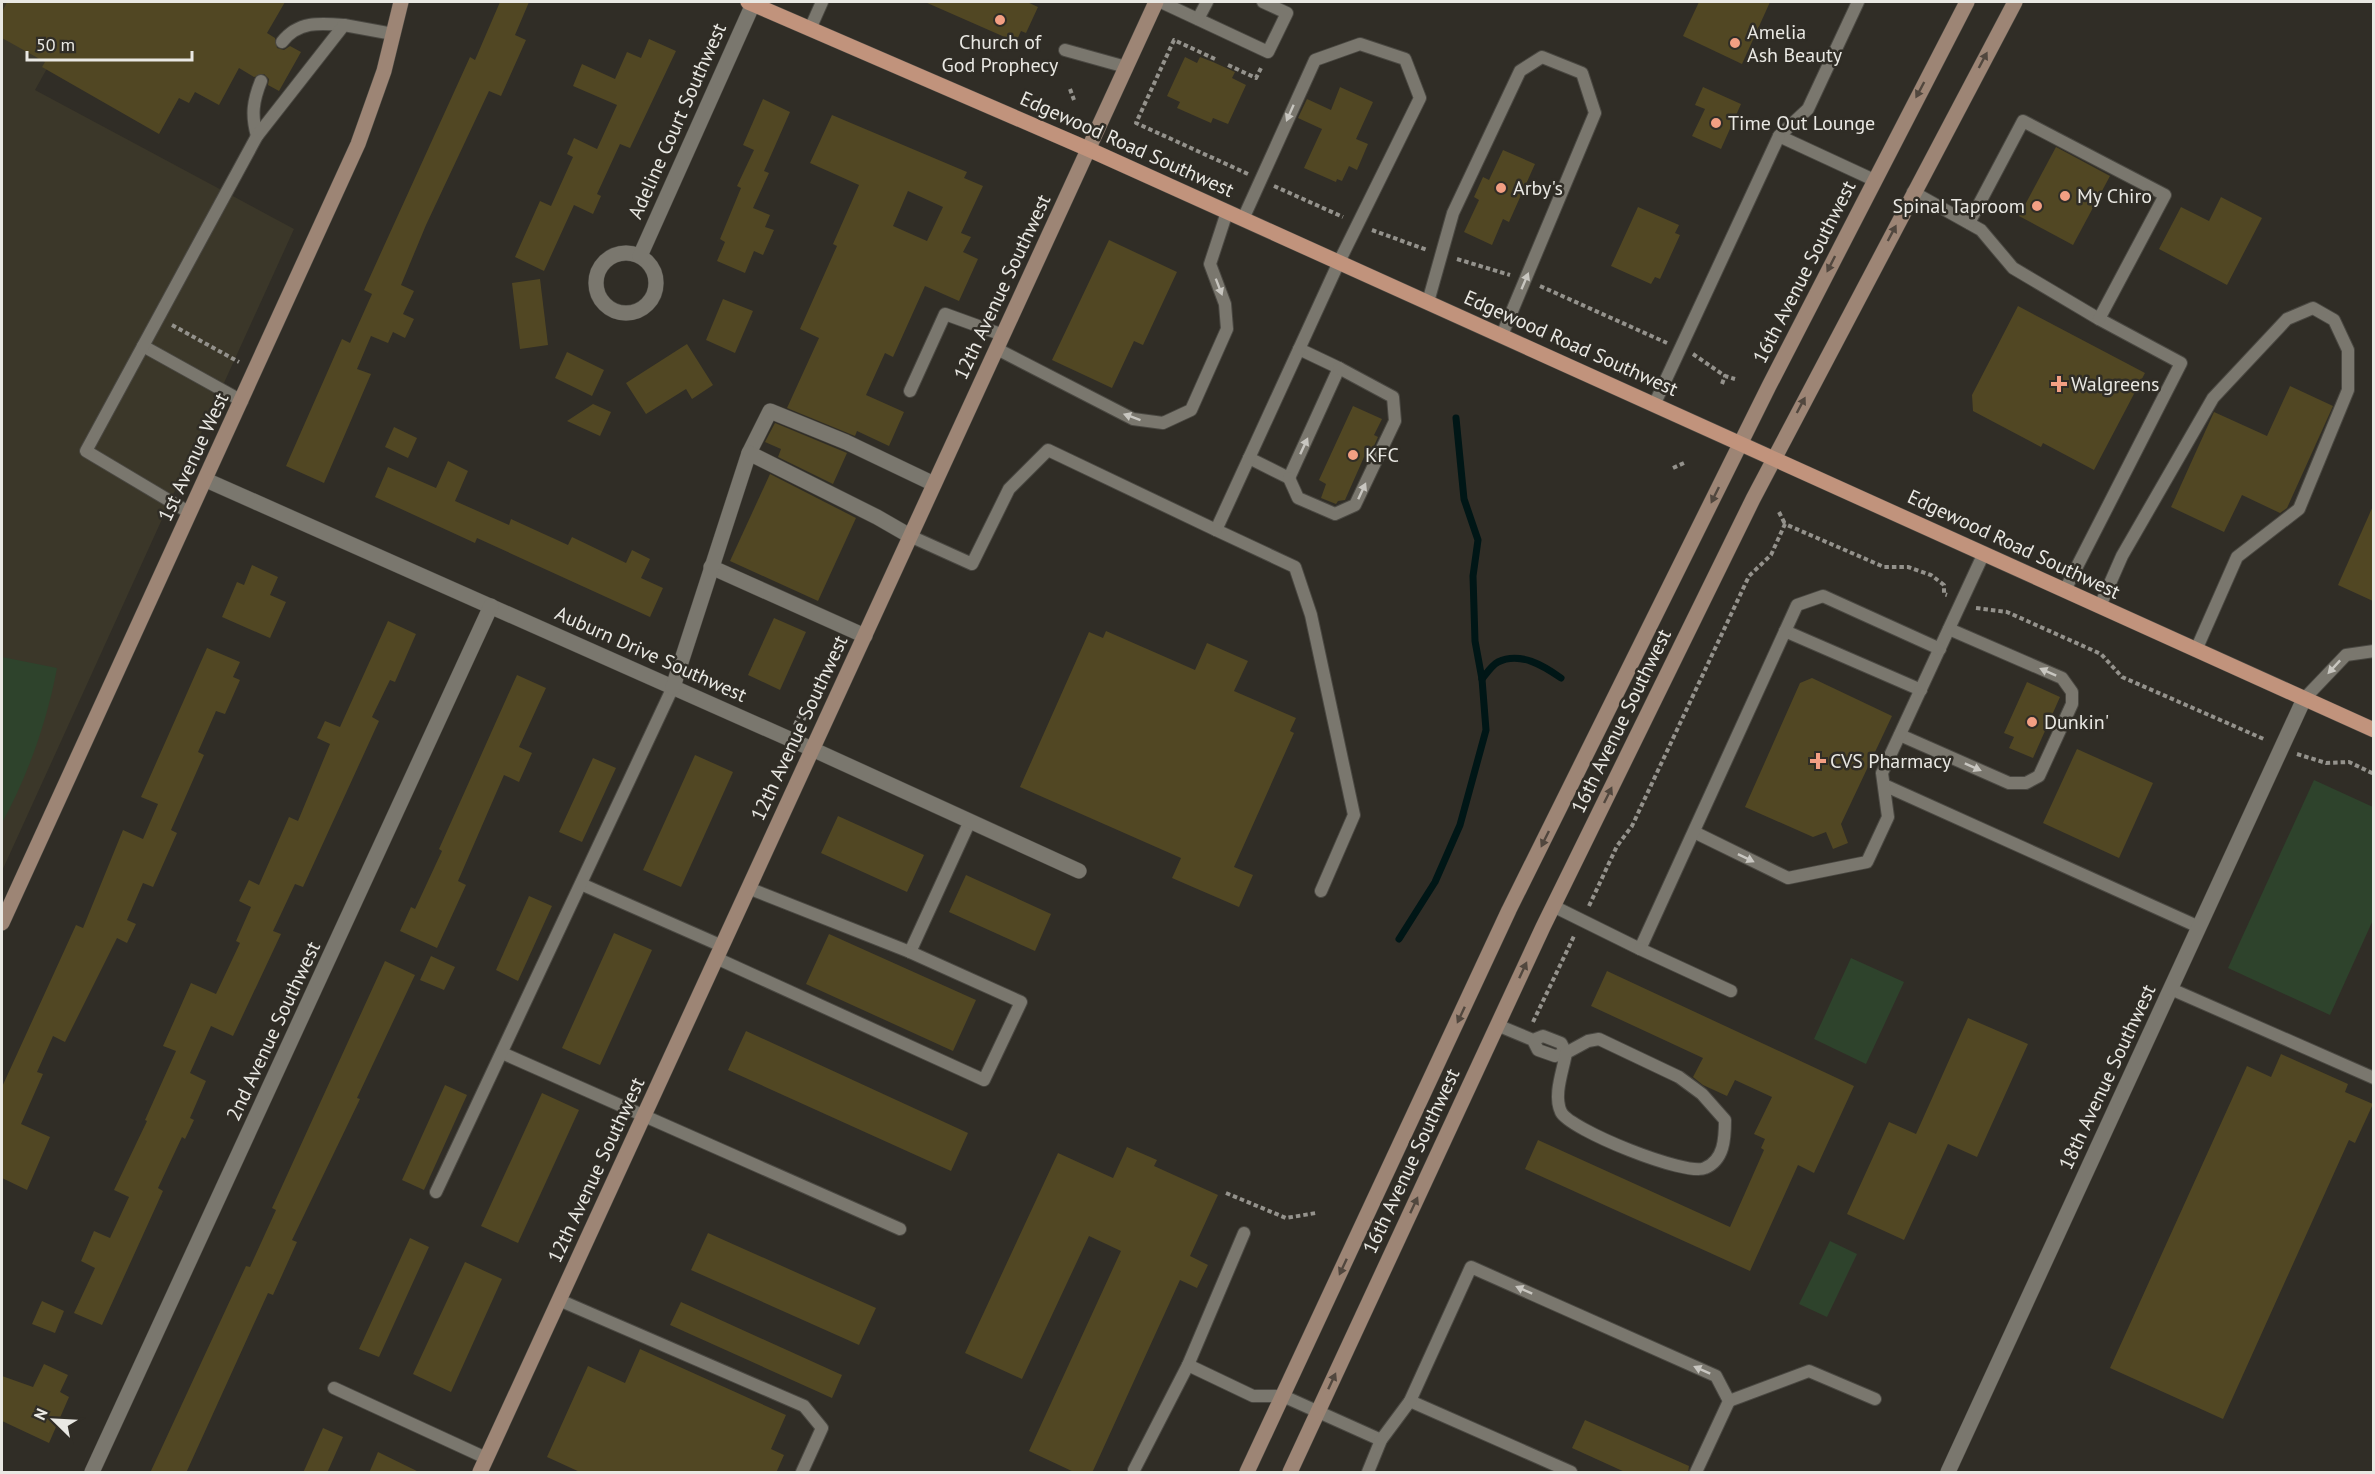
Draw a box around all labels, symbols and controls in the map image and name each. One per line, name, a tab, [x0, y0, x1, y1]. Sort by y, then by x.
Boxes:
marker: Church of God Prophecy	[993, 13, 1007, 27]
street label: Adeline Court Southwest	[622, 19, 732, 223]
place label: Amelia Ash Beauty	[1747, 19, 1843, 68]
scale bar	[27, 24, 192, 62]
place label: Church of God Prophecy	[942, 29, 1059, 78]
text: 50 m	[36, 33, 75, 56]
marker: Amelia Ash Beauty	[1728, 36, 1742, 50]
one-way arrow	[1978, 52, 1988, 69]
one-way arrow	[1915, 82, 1925, 99]
street label: Edgewood Road Southwest	[1016, 85, 1238, 203]
one-way arrow	[1285, 104, 1294, 122]
place label: Time Out Lounge	[1728, 110, 1875, 136]
marker: Time Out Lounge	[1709, 116, 1723, 130]
place label: Arby's	[1513, 175, 1563, 201]
street label: 16th Avenue Southwest	[1747, 176, 1861, 368]
marker: Arby's	[1494, 181, 1508, 195]
place label: My Chiro	[2077, 183, 2152, 209]
marker: My Chiro	[2058, 189, 2072, 203]
street label: 12th Avenue Southwest	[948, 190, 1056, 384]
place label: Spinal Taproom	[1893, 193, 2025, 219]
marker: Spinal Taproom	[2030, 199, 2044, 213]
one-way arrow	[1887, 224, 1897, 241]
one-way arrow	[1827, 255, 1837, 273]
one-way arrow	[1521, 272, 1530, 290]
one-way arrow	[1215, 278, 1224, 296]
street label: Edgewood Road Southwest	[1460, 284, 1682, 402]
place label: Walgreens	[2071, 371, 2160, 397]
marker: Walgreens	[2052, 377, 2066, 391]
street label: 1st Avenue West	[152, 388, 234, 526]
one-way arrow	[1796, 396, 1806, 413]
one-way arrow	[1122, 411, 1140, 421]
one-way arrow	[1299, 438, 1308, 455]
place label: KFC	[1365, 442, 1399, 468]
marker: KFC	[1346, 448, 1360, 462]
one-way arrow	[1357, 481, 1367, 499]
street label: Edgewood Road Southwest	[1904, 483, 2125, 605]
one-way arrow	[1711, 486, 1720, 503]
street label: Auburn Drive Southwest	[551, 600, 751, 708]
street label: 16th Avenue Southwest	[1565, 624, 1677, 817]
street label: 12th Avenue Southwest	[745, 631, 853, 825]
one-way arrow	[2328, 659, 2342, 673]
one-way arrow	[2039, 667, 2057, 676]
place label: Dunkin'	[2044, 709, 2109, 735]
marker: Dunkin'	[2025, 715, 2039, 729]
place label: CVS Pharmacy	[1830, 748, 1952, 774]
marker: CVS Pharmacy	[1811, 754, 1825, 768]
one-way arrow	[1964, 762, 1982, 772]
one-way arrow	[1602, 786, 1612, 804]
one-way arrow	[1540, 830, 1550, 847]
one-way arrow	[1738, 853, 1755, 862]
street label: 2nd Avenue Southwest	[220, 937, 326, 1125]
one-way arrow	[1518, 962, 1527, 979]
street label: 18th Avenue Southwest	[2053, 980, 2161, 1174]
one-way arrow	[1456, 1006, 1465, 1023]
street label: 16th Avenue Southwest	[1357, 1064, 1465, 1258]
street label: 12th Avenue Southwest	[542, 1073, 650, 1267]
one-way arrow	[1410, 1196, 1419, 1213]
one-way arrow	[1338, 1259, 1347, 1276]
one-way arrow	[1515, 1286, 1532, 1295]
one-way arrow	[1693, 1365, 1711, 1374]
one-way arrow	[1328, 1373, 1337, 1390]
north arrow	[24, 1390, 84, 1450]
text: N	[29, 1405, 52, 1423]

